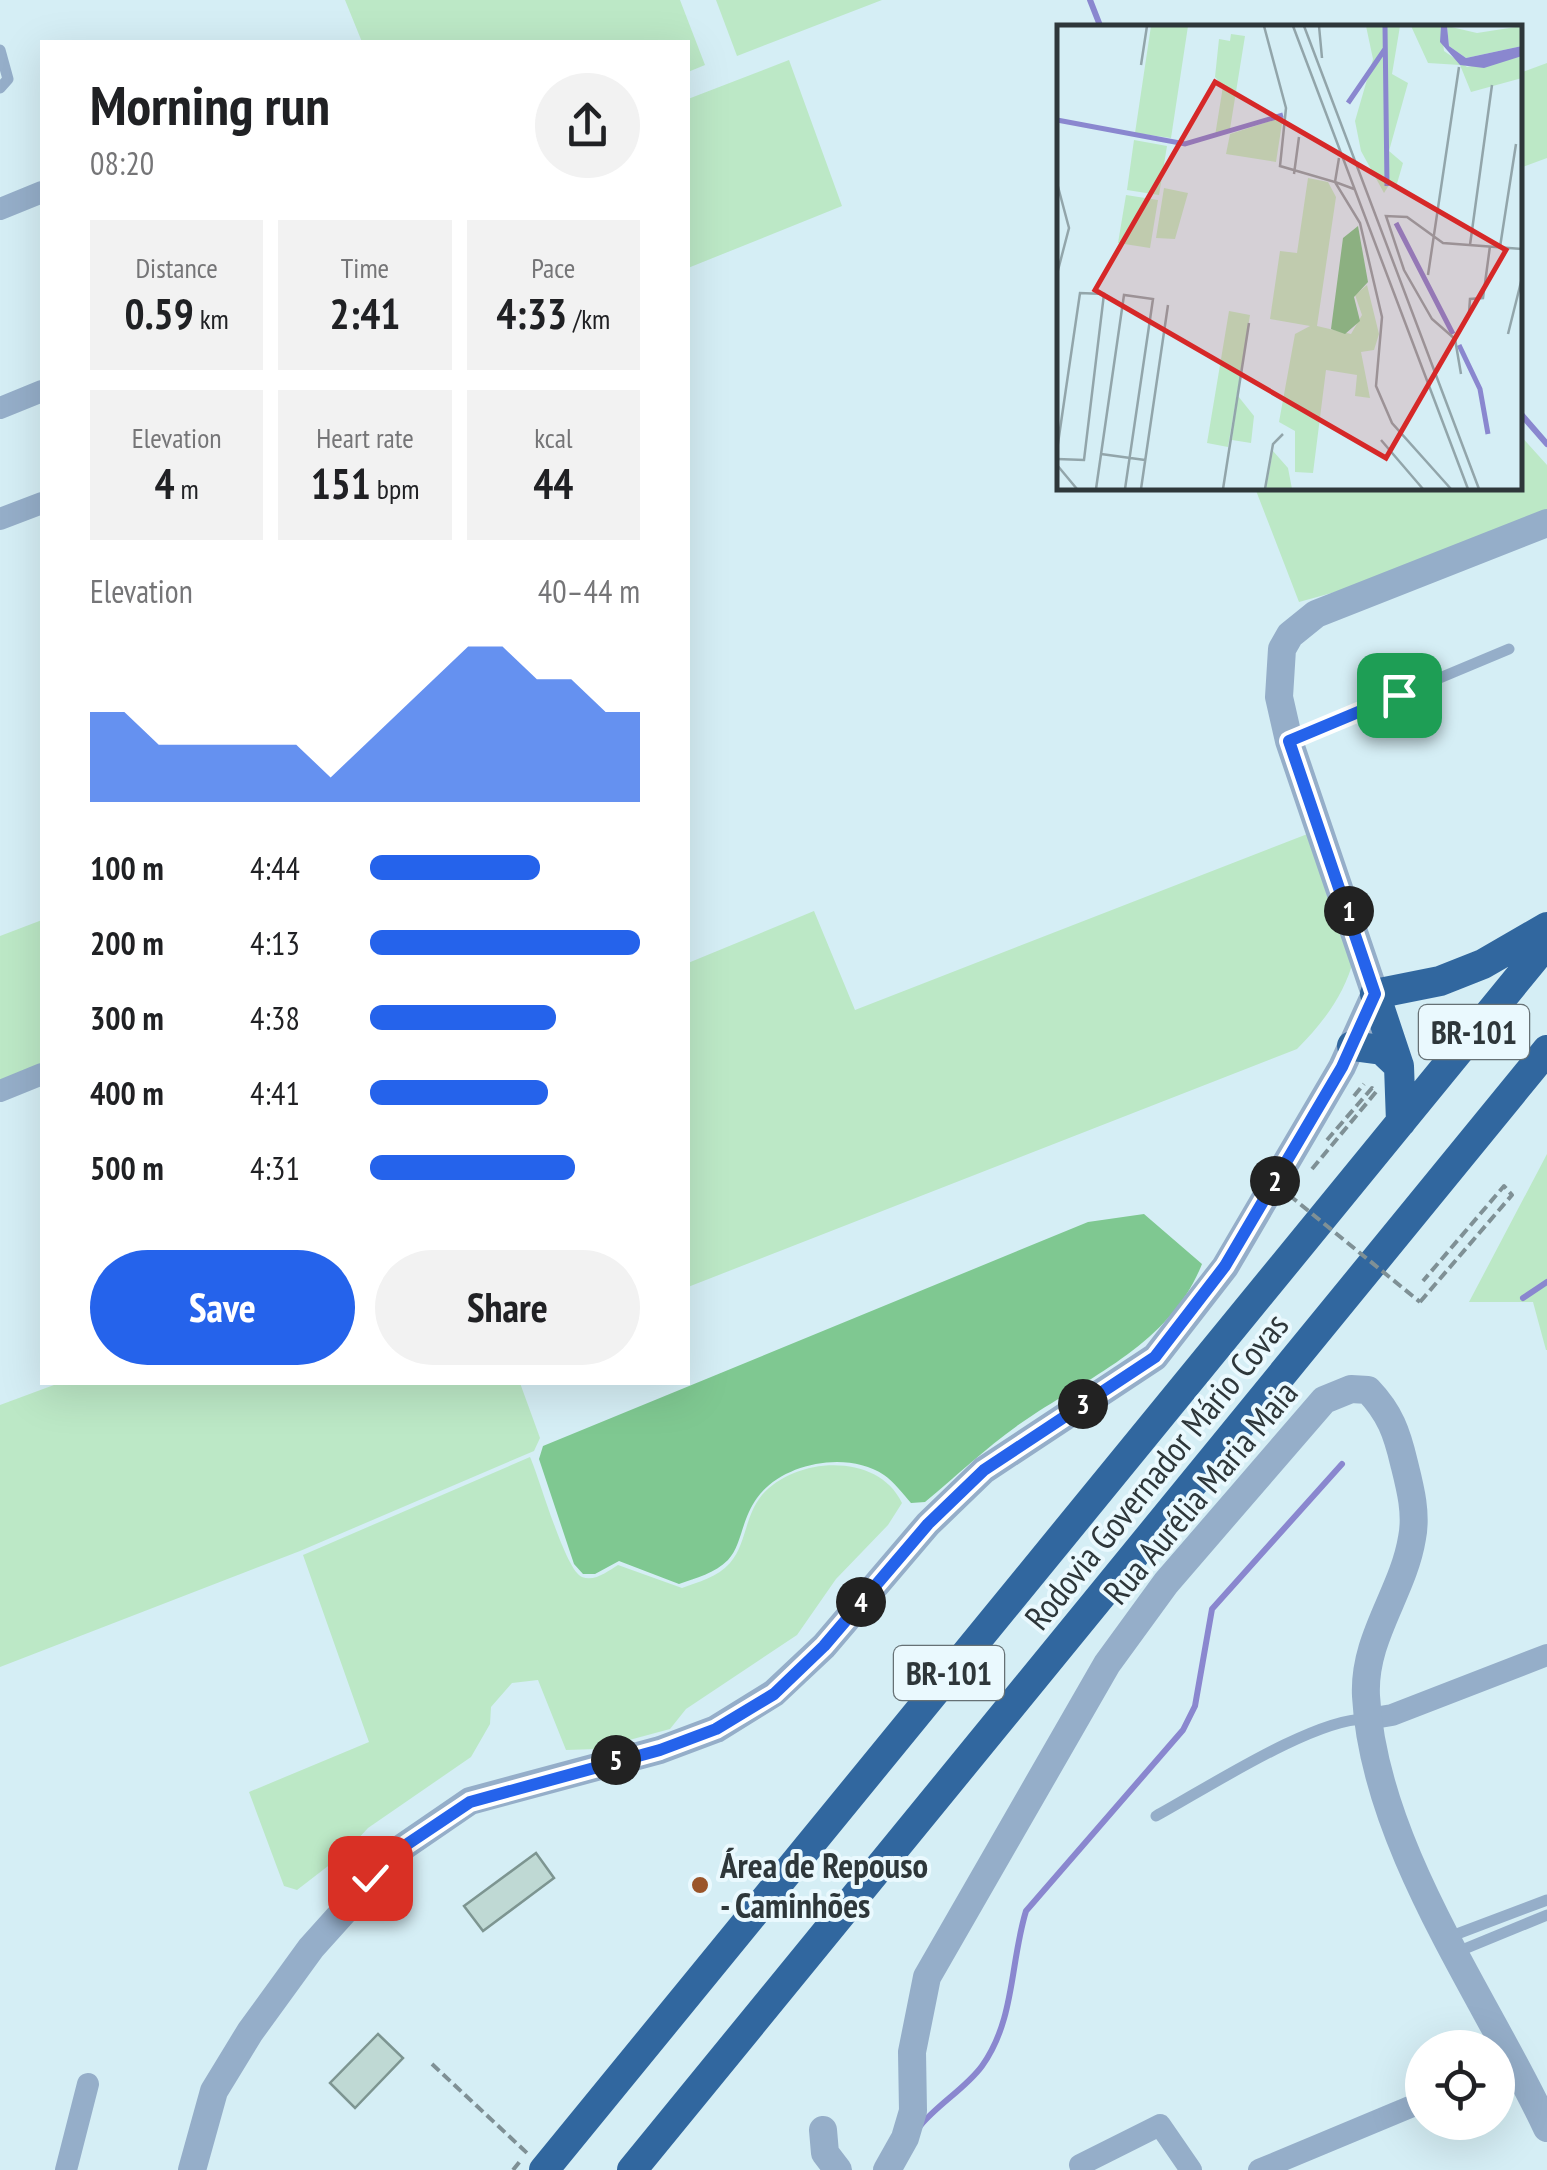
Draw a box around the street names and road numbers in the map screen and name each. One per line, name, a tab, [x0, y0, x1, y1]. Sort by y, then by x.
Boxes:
road number: BR-101	[1419, 1005, 1529, 1059]
street label: Rodovia Governador Mário Covas	[1014, 1303, 1298, 1639]
street label: Rua Aurélia Maria Maia	[1093, 1371, 1307, 1613]
road number: BR-101	[894, 1646, 1004, 1700]

